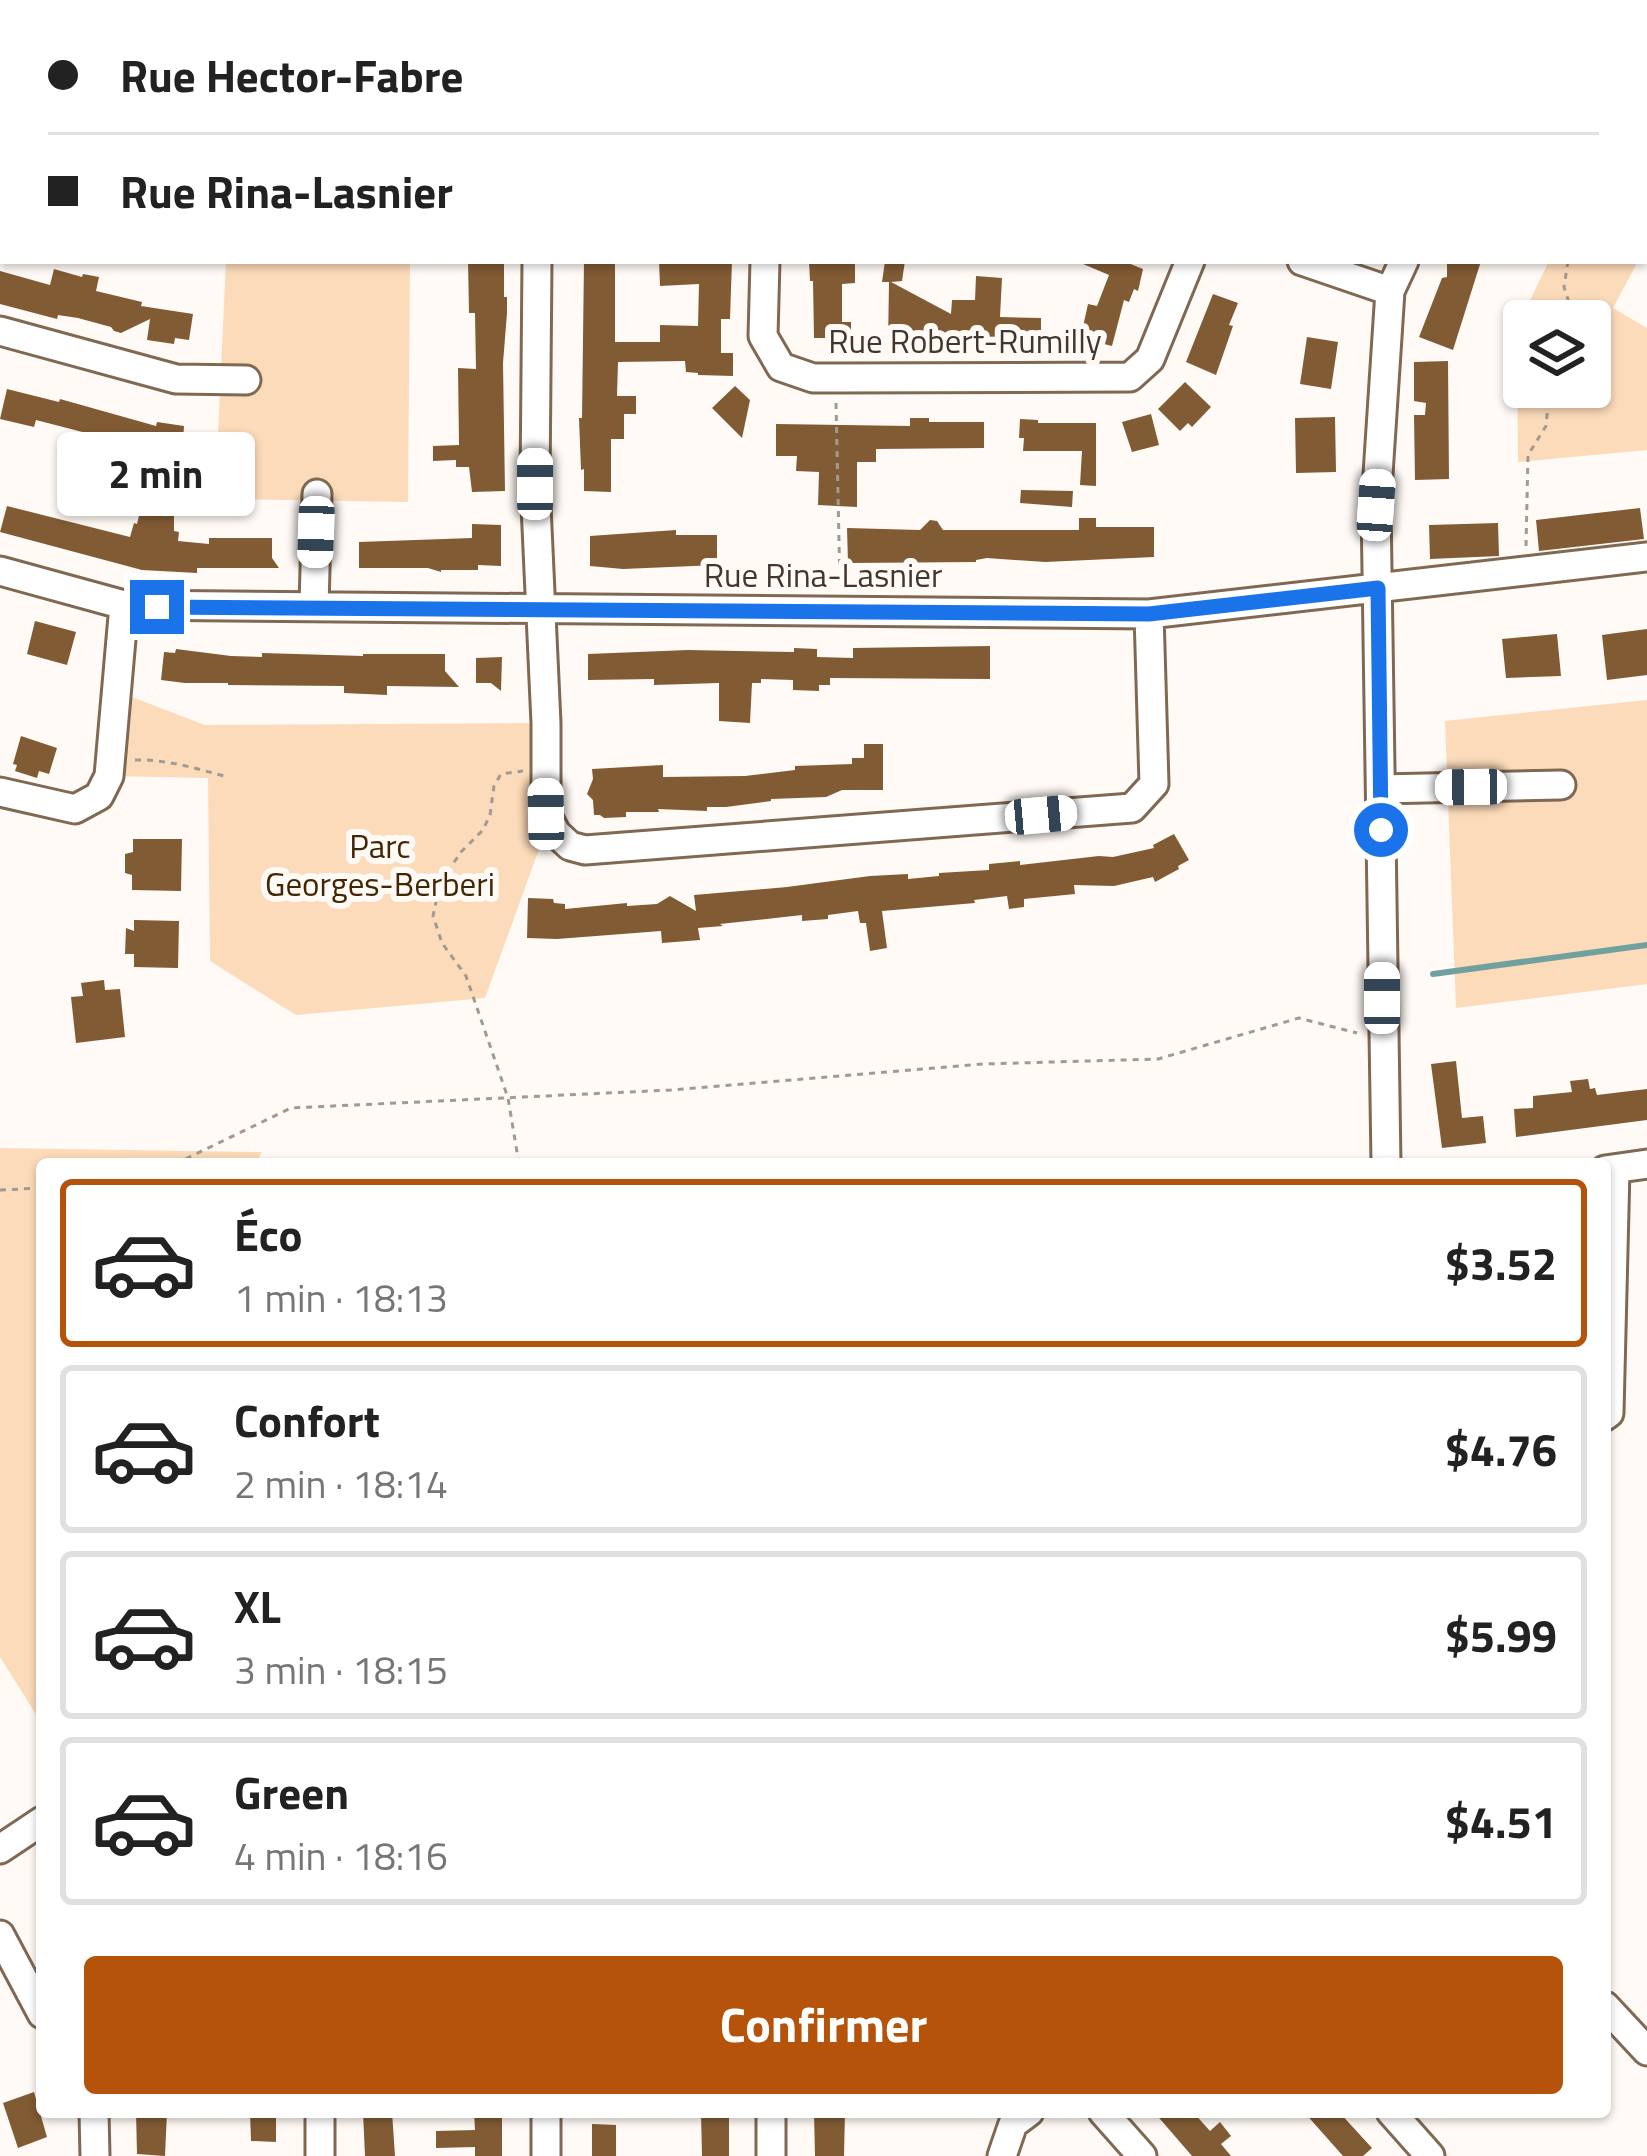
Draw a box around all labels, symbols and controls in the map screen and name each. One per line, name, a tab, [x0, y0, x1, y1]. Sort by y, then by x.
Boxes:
text: Rue Hector-Fabre	[120, 41, 463, 109]
text: Rue Rina-Lasnier	[120, 157, 453, 225]
map controls	[1503, 300, 1611, 408]
button: layers	[1503, 300, 1611, 408]
street label: Rue Robert-Rumilly	[828, 316, 1102, 366]
callout: 2 min	[58, 433, 256, 517]
text: 2 min	[109, 444, 203, 503]
car	[517, 448, 553, 520]
car	[1356, 468, 1396, 542]
car	[297, 495, 335, 569]
street label: Rue Rina-Lasnier	[704, 550, 942, 600]
route end	[130, 580, 184, 634]
car	[1435, 768, 1507, 806]
car	[527, 778, 565, 850]
car	[1004, 794, 1078, 836]
route start	[1354, 803, 1408, 857]
park label: Parc Georges-Berberi	[265, 821, 495, 909]
car	[1364, 962, 1400, 1034]
text: Éco	[234, 1200, 303, 1268]
icon: car	[90, 1209, 198, 1317]
text: $3.52	[1445, 1229, 1557, 1297]
text: 1 min · 18:13	[234, 1268, 448, 1327]
text: Confort	[234, 1386, 380, 1454]
icon: car	[90, 1395, 198, 1503]
text: $4.76	[1445, 1415, 1557, 1483]
text: 2 min · 18:14	[234, 1454, 448, 1513]
text: XL	[234, 1572, 281, 1640]
icon: car	[90, 1581, 198, 1689]
text: $5.99	[1445, 1601, 1557, 1669]
text: 3 min · 18:15	[234, 1640, 448, 1699]
text: Green	[234, 1758, 349, 1826]
icon: car	[90, 1767, 198, 1875]
text: $4.51	[1445, 1787, 1557, 1855]
text: 4 min · 18:16	[234, 1826, 448, 1885]
button: Confirmer	[84, 1956, 1563, 2094]

